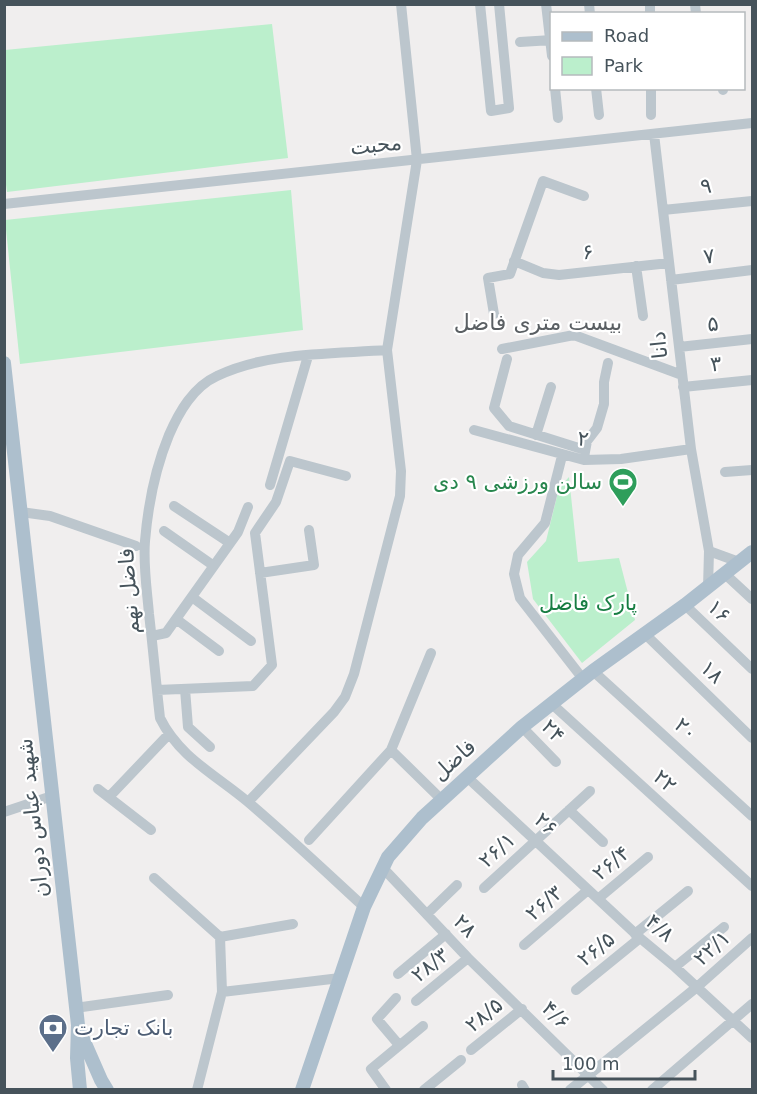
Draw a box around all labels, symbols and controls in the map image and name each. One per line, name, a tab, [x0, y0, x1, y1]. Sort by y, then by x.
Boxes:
legend	[550, 12, 745, 90]
text: Road	[604, 25, 649, 46]
text: Park	[604, 55, 643, 76]
street label: محبت	[349, 130, 403, 160]
street label: ۹	[699, 173, 713, 199]
street label: ۶	[581, 239, 595, 265]
street label: ۷	[702, 243, 716, 269]
district label: بیست متری فاضل	[454, 310, 622, 335]
street label: ۵	[706, 311, 720, 337]
street label: دانا	[646, 330, 672, 360]
street label: ۳	[709, 351, 723, 377]
street label: ۲	[576, 426, 590, 452]
sports icon: سالن ورزشی ۹ دی	[607, 466, 639, 508]
place label: سالن ورزشی ۹ دی	[433, 470, 602, 494]
street label: فاضل نهم	[114, 547, 145, 635]
park label: پارک فاضل	[539, 591, 637, 615]
street label: ۱۶	[703, 595, 735, 627]
street label: ۱۸	[696, 656, 728, 688]
street label: ۲۰	[670, 713, 702, 745]
street label: ۲۴	[537, 715, 569, 747]
street label: فاضل	[427, 734, 481, 786]
street label: شهید عباس دوران	[13, 737, 53, 899]
street label: ۲۲	[649, 765, 681, 797]
street label: ۲۶	[530, 808, 562, 840]
street label: ۲۶/۱	[474, 827, 520, 873]
street label: ۲۶/۴	[588, 841, 634, 885]
street label: ۲۶/۳	[521, 881, 567, 925]
street label: ۴/۸	[641, 909, 679, 947]
street label: ۲۸	[449, 910, 481, 942]
street label: ۲۲/۱	[689, 925, 735, 971]
street label: ۲۶/۵	[573, 927, 619, 971]
street label: ۲۸/۳	[407, 943, 453, 987]
street label: ۲۸/۵	[461, 993, 507, 1037]
street label: ۴/۶	[537, 996, 575, 1034]
bank icon: بانک تجارت	[37, 1012, 69, 1054]
place label: بانک تجارت	[74, 1016, 173, 1040]
scale bar	[553, 1043, 696, 1081]
text: 100 m	[562, 1053, 620, 1074]

